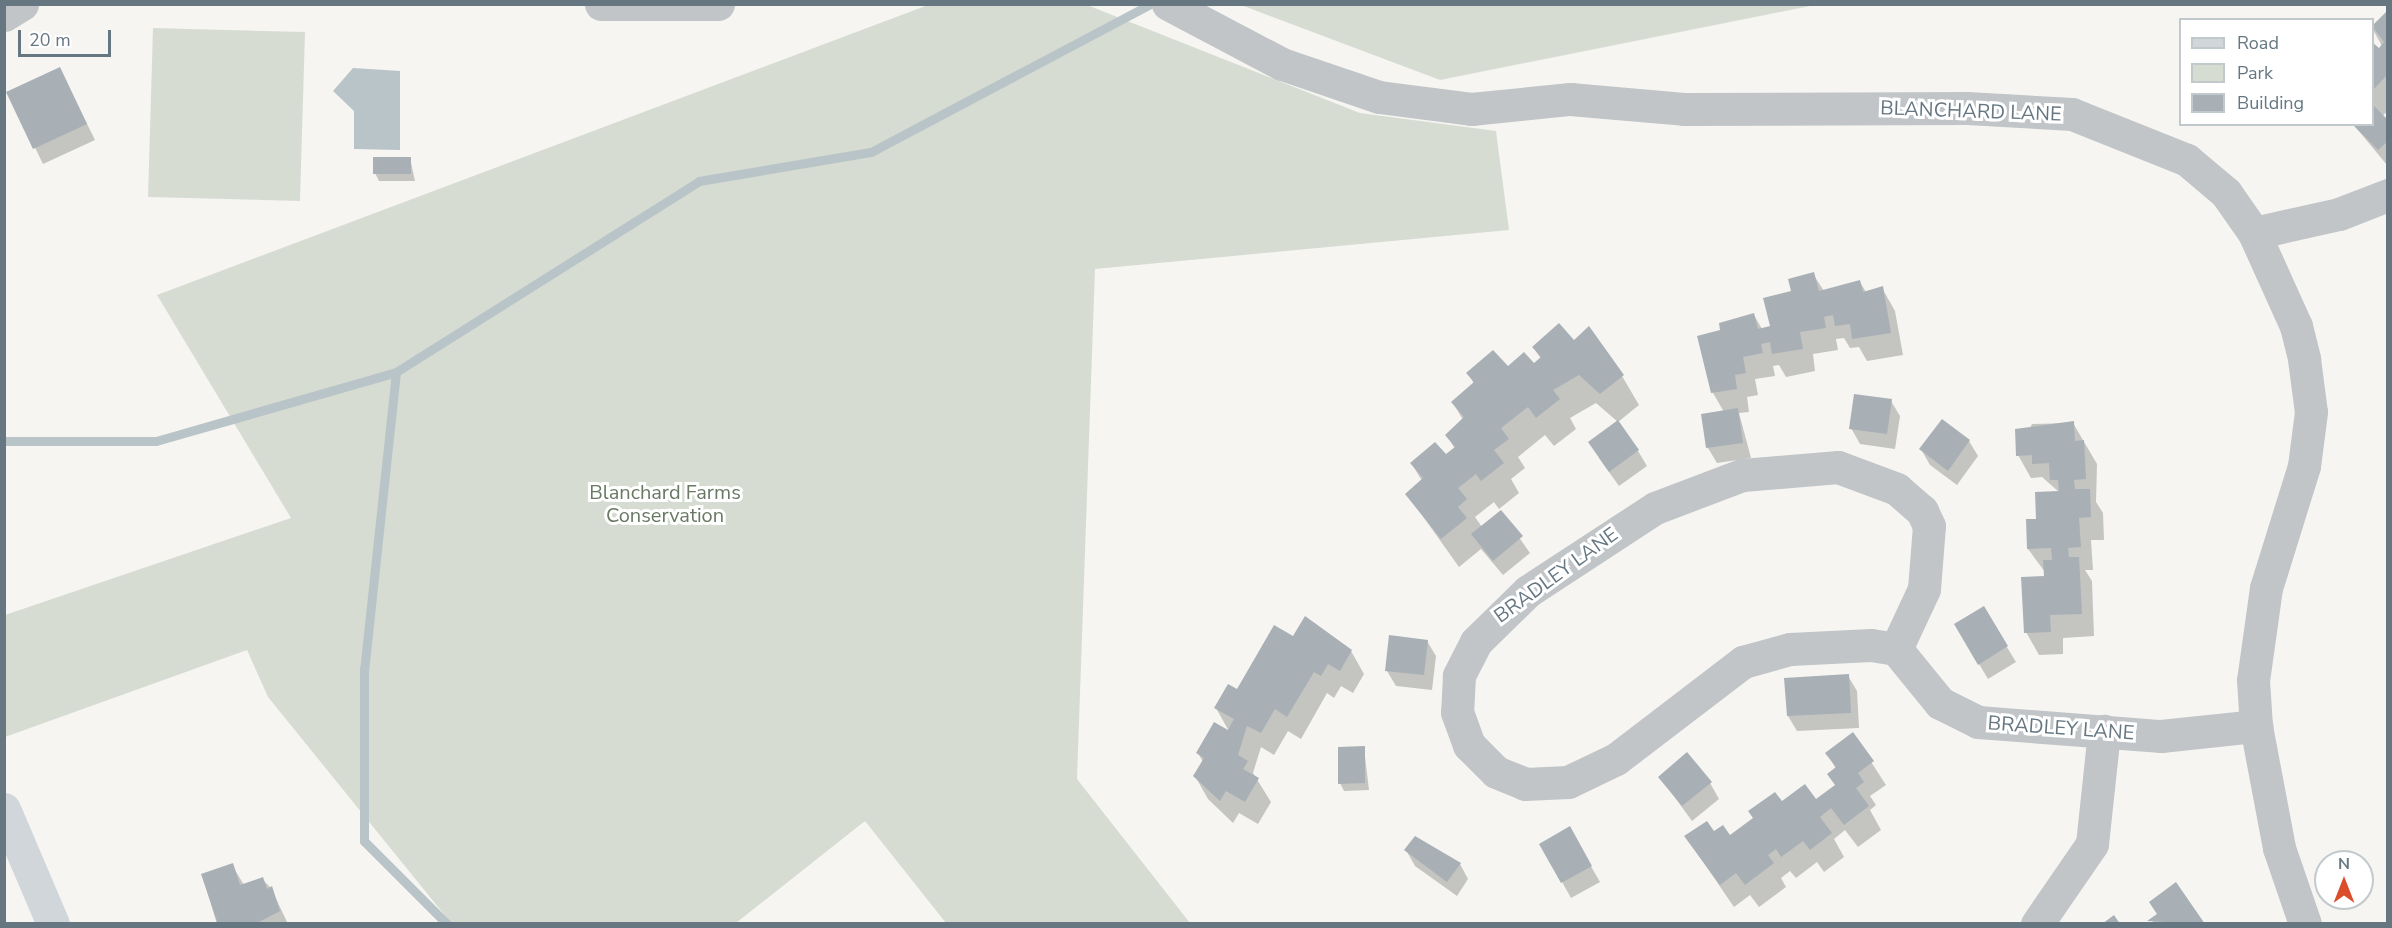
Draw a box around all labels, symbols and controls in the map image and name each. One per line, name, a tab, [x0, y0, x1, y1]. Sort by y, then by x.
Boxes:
scale bar	[21, 18, 114, 56]
legend	[2179, 18, 2374, 126]
text: 20 m	[29, 28, 71, 52]
text: Road	[2237, 31, 2279, 55]
text: Park	[2237, 61, 2273, 85]
text: Building	[2237, 91, 2304, 115]
street label: BLANCHARD LANE	[1880, 96, 2062, 126]
park label: Blanchard Farms Conservation	[589, 481, 741, 528]
street label: BRADLEY LANE	[1489, 522, 1623, 628]
street label: BRADLEY LANE	[1987, 711, 2135, 745]
north arrow	[2314, 850, 2374, 910]
text: N	[2338, 853, 2350, 875]

